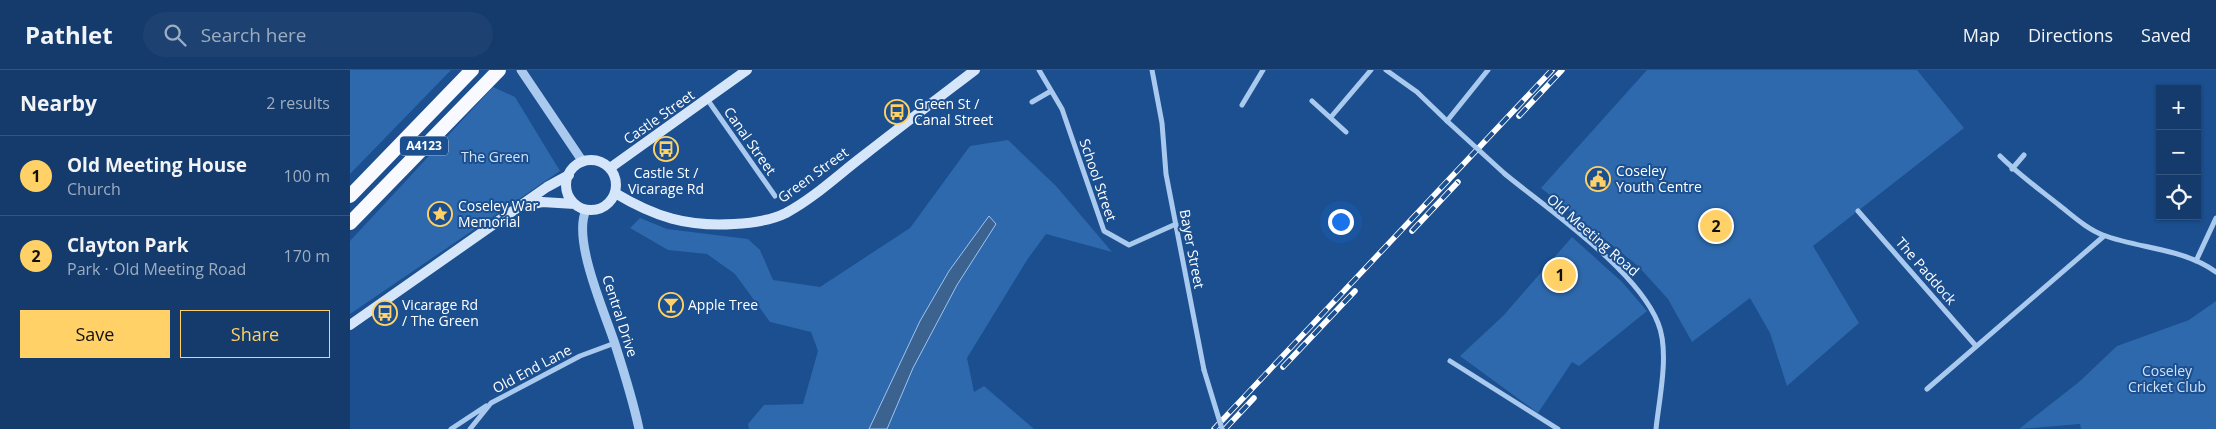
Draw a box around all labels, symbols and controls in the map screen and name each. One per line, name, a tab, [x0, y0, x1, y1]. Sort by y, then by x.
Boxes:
search box	[143, 12, 493, 57]
text: Pathlet	[25, 18, 113, 51]
icon: search	[161, 21, 189, 49]
text: Search here	[201, 22, 307, 48]
text: Map	[1963, 23, 2000, 47]
text: Directions	[2028, 23, 2113, 47]
text: Saved	[2141, 23, 2191, 47]
street label: Castle Street	[620, 85, 698, 148]
map controls	[2156, 85, 2201, 220]
button: +	[2156, 85, 2201, 130]
text: Nearby	[20, 89, 97, 117]
text: 2 results	[266, 92, 330, 114]
place label: Green St / Canal Street	[914, 94, 993, 129]
bus stop icon: Green St / Canal Street	[884, 99, 910, 125]
street label: Canal Street	[720, 103, 781, 179]
button: −	[2156, 130, 2201, 175]
road number: A4123	[400, 136, 448, 155]
bus stop icon: Castle St / Vicarage Rd	[653, 136, 679, 162]
street label: School Street	[1075, 136, 1121, 224]
street label: Green Street	[774, 143, 852, 207]
park label: The Green	[461, 147, 529, 166]
text: Old Meeting House	[67, 152, 247, 178]
place label: Coseley Youth Centre	[1616, 161, 1702, 196]
place label: Castle St / Vicarage Rd	[628, 163, 704, 198]
text: 1	[31, 165, 41, 187]
text: 100 m	[284, 165, 330, 187]
public building icon: Coseley Youth Centre	[1585, 166, 1611, 192]
button: locate	[2156, 175, 2201, 220]
text: Church	[67, 178, 121, 200]
street label: Old Meeting Road	[1543, 189, 1644, 280]
place label: Coseley War Memorial	[458, 196, 539, 231]
place icon: Coseley War Memorial	[427, 201, 453, 227]
pin: 2	[1700, 207, 1732, 245]
street label: Bayer Street	[1176, 208, 1209, 290]
your location	[1328, 209, 1354, 235]
text: Clayton Park	[67, 232, 188, 258]
street label: The Paddock	[1892, 233, 1961, 309]
text: 2	[31, 245, 41, 267]
text: 170 m	[284, 245, 330, 267]
pin: 1	[1544, 256, 1576, 294]
text: Park · Old Meeting Road	[67, 258, 246, 280]
street label: Central Drive	[598, 272, 643, 359]
bar icon: Apple Tree	[658, 292, 684, 318]
place label: Vicarage Rd / The Green	[402, 295, 479, 330]
place label: Apple Tree	[688, 295, 758, 314]
bus stop icon: Vicarage Rd / The Green	[372, 300, 398, 326]
button: Save	[20, 310, 170, 358]
button: Share	[180, 310, 330, 358]
street label: Old End Lane	[489, 340, 575, 397]
park label: Coseley Cricket Club	[2128, 361, 2206, 396]

